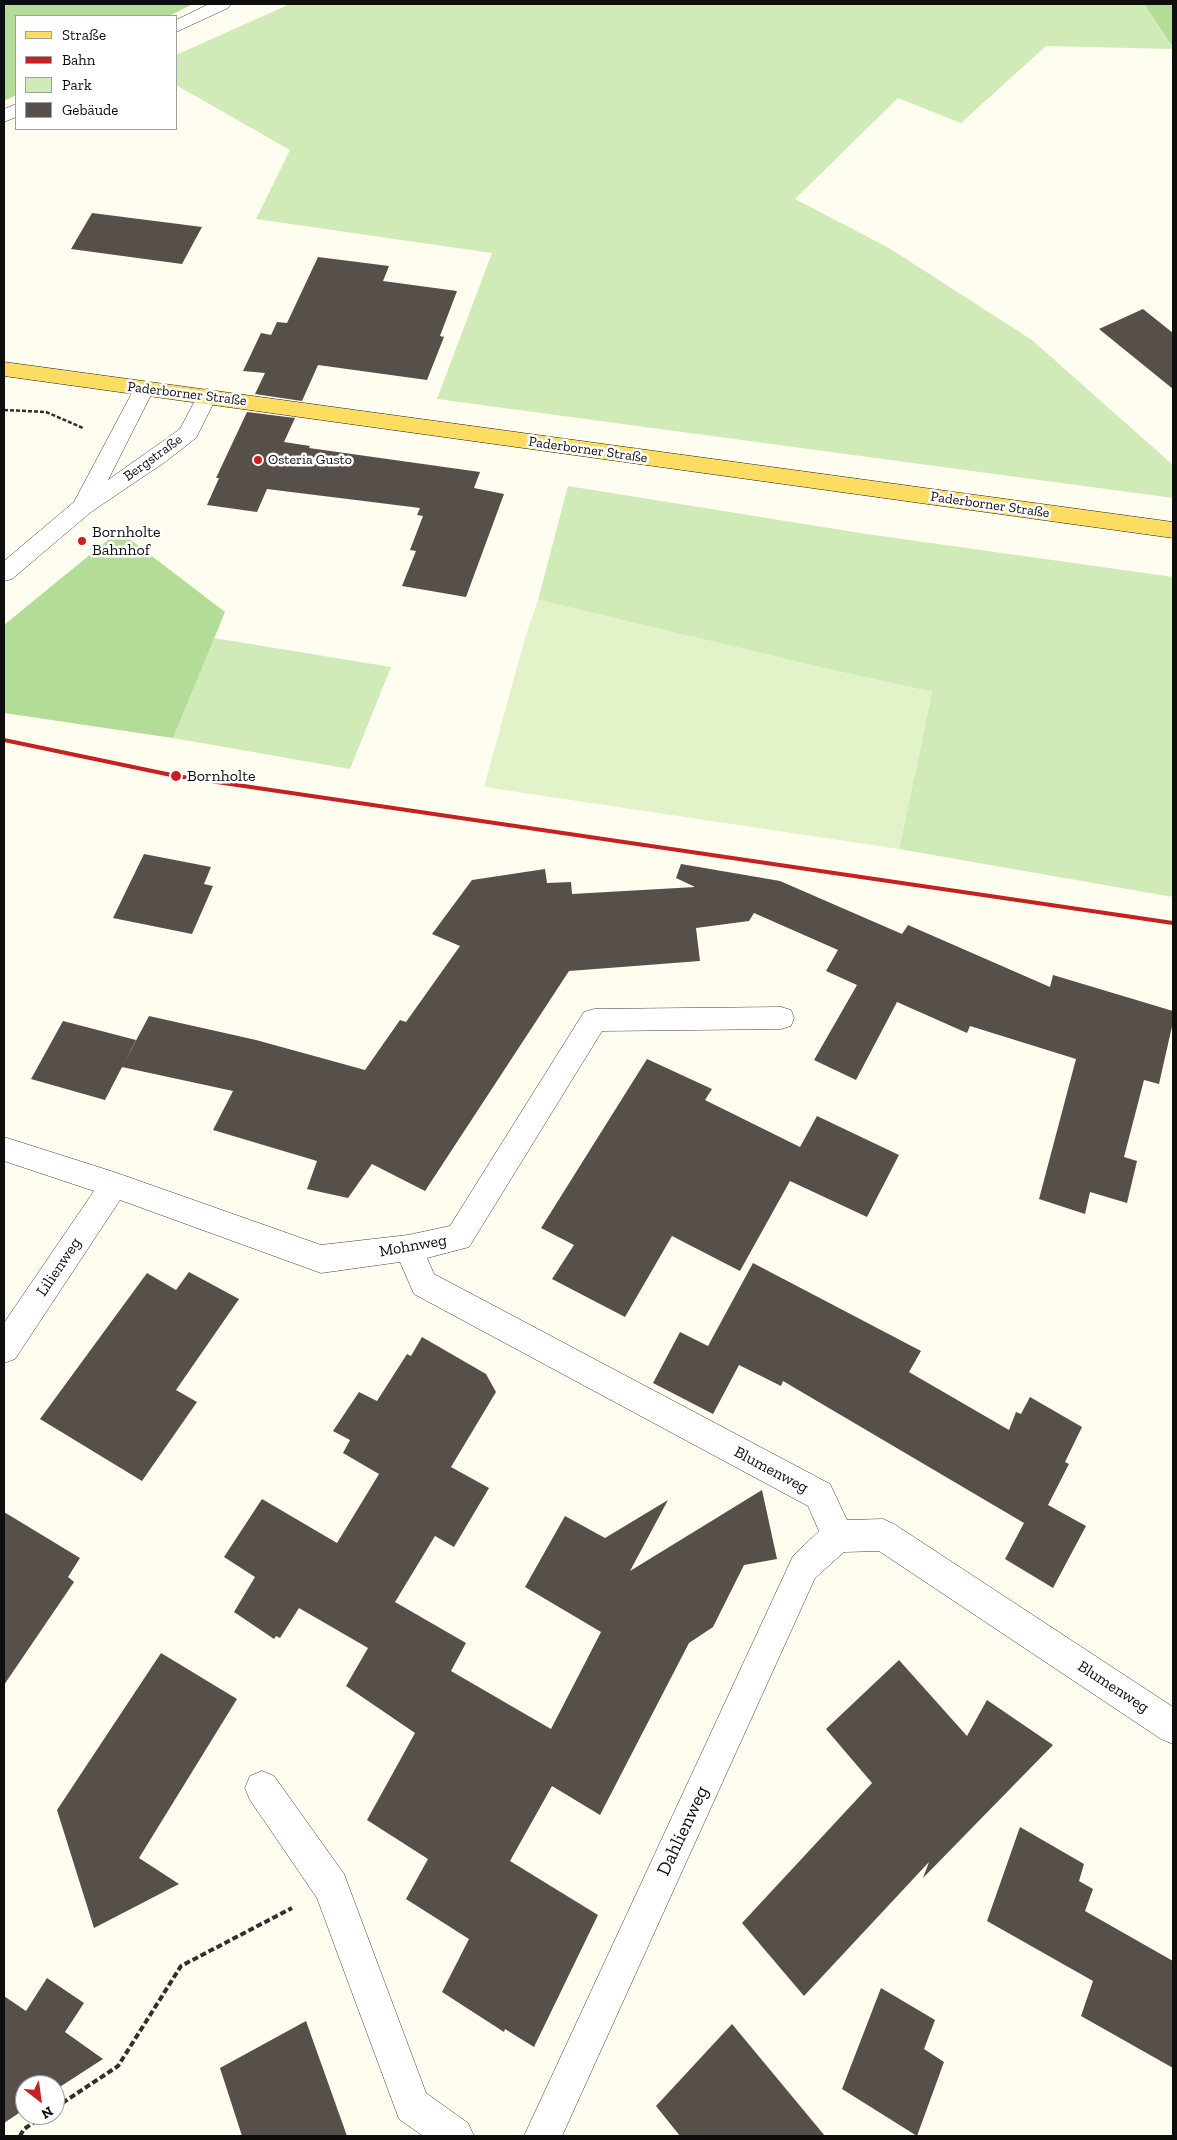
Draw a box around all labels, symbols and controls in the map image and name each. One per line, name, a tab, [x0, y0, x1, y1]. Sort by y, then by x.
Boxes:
legend	[15, 15, 178, 130]
text: Straße	[62, 26, 106, 44]
text: Bahn	[62, 51, 95, 69]
text: Park	[62, 76, 92, 94]
text: Gebäude	[62, 101, 118, 119]
street label: Paderborner Straße	[126, 378, 248, 410]
street label: Bergstraße	[120, 431, 186, 485]
street label: Paderborner Straße	[527, 433, 649, 467]
place label: Osteria Gusto	[268, 452, 352, 468]
marker: Osteria Gusto	[252, 454, 264, 466]
street label: Paderborner Straße	[929, 488, 1051, 522]
place label: Bornholte Bahnhof	[92, 522, 161, 560]
marker: Bornholte Bahnhof	[76, 535, 88, 547]
place label: Bornholte	[187, 766, 256, 786]
marker: Bornholte	[169, 769, 183, 783]
street label: Mohnweg	[378, 1231, 448, 1261]
street label: Lilienweg	[32, 1234, 86, 1300]
street label: Blumenweg	[731, 1442, 811, 1498]
street label: Blumenweg	[1074, 1657, 1152, 1717]
street label: Dahlienweg	[652, 1782, 714, 1880]
north arrow	[15, 2075, 65, 2125]
text: N	[38, 2103, 56, 2123]

